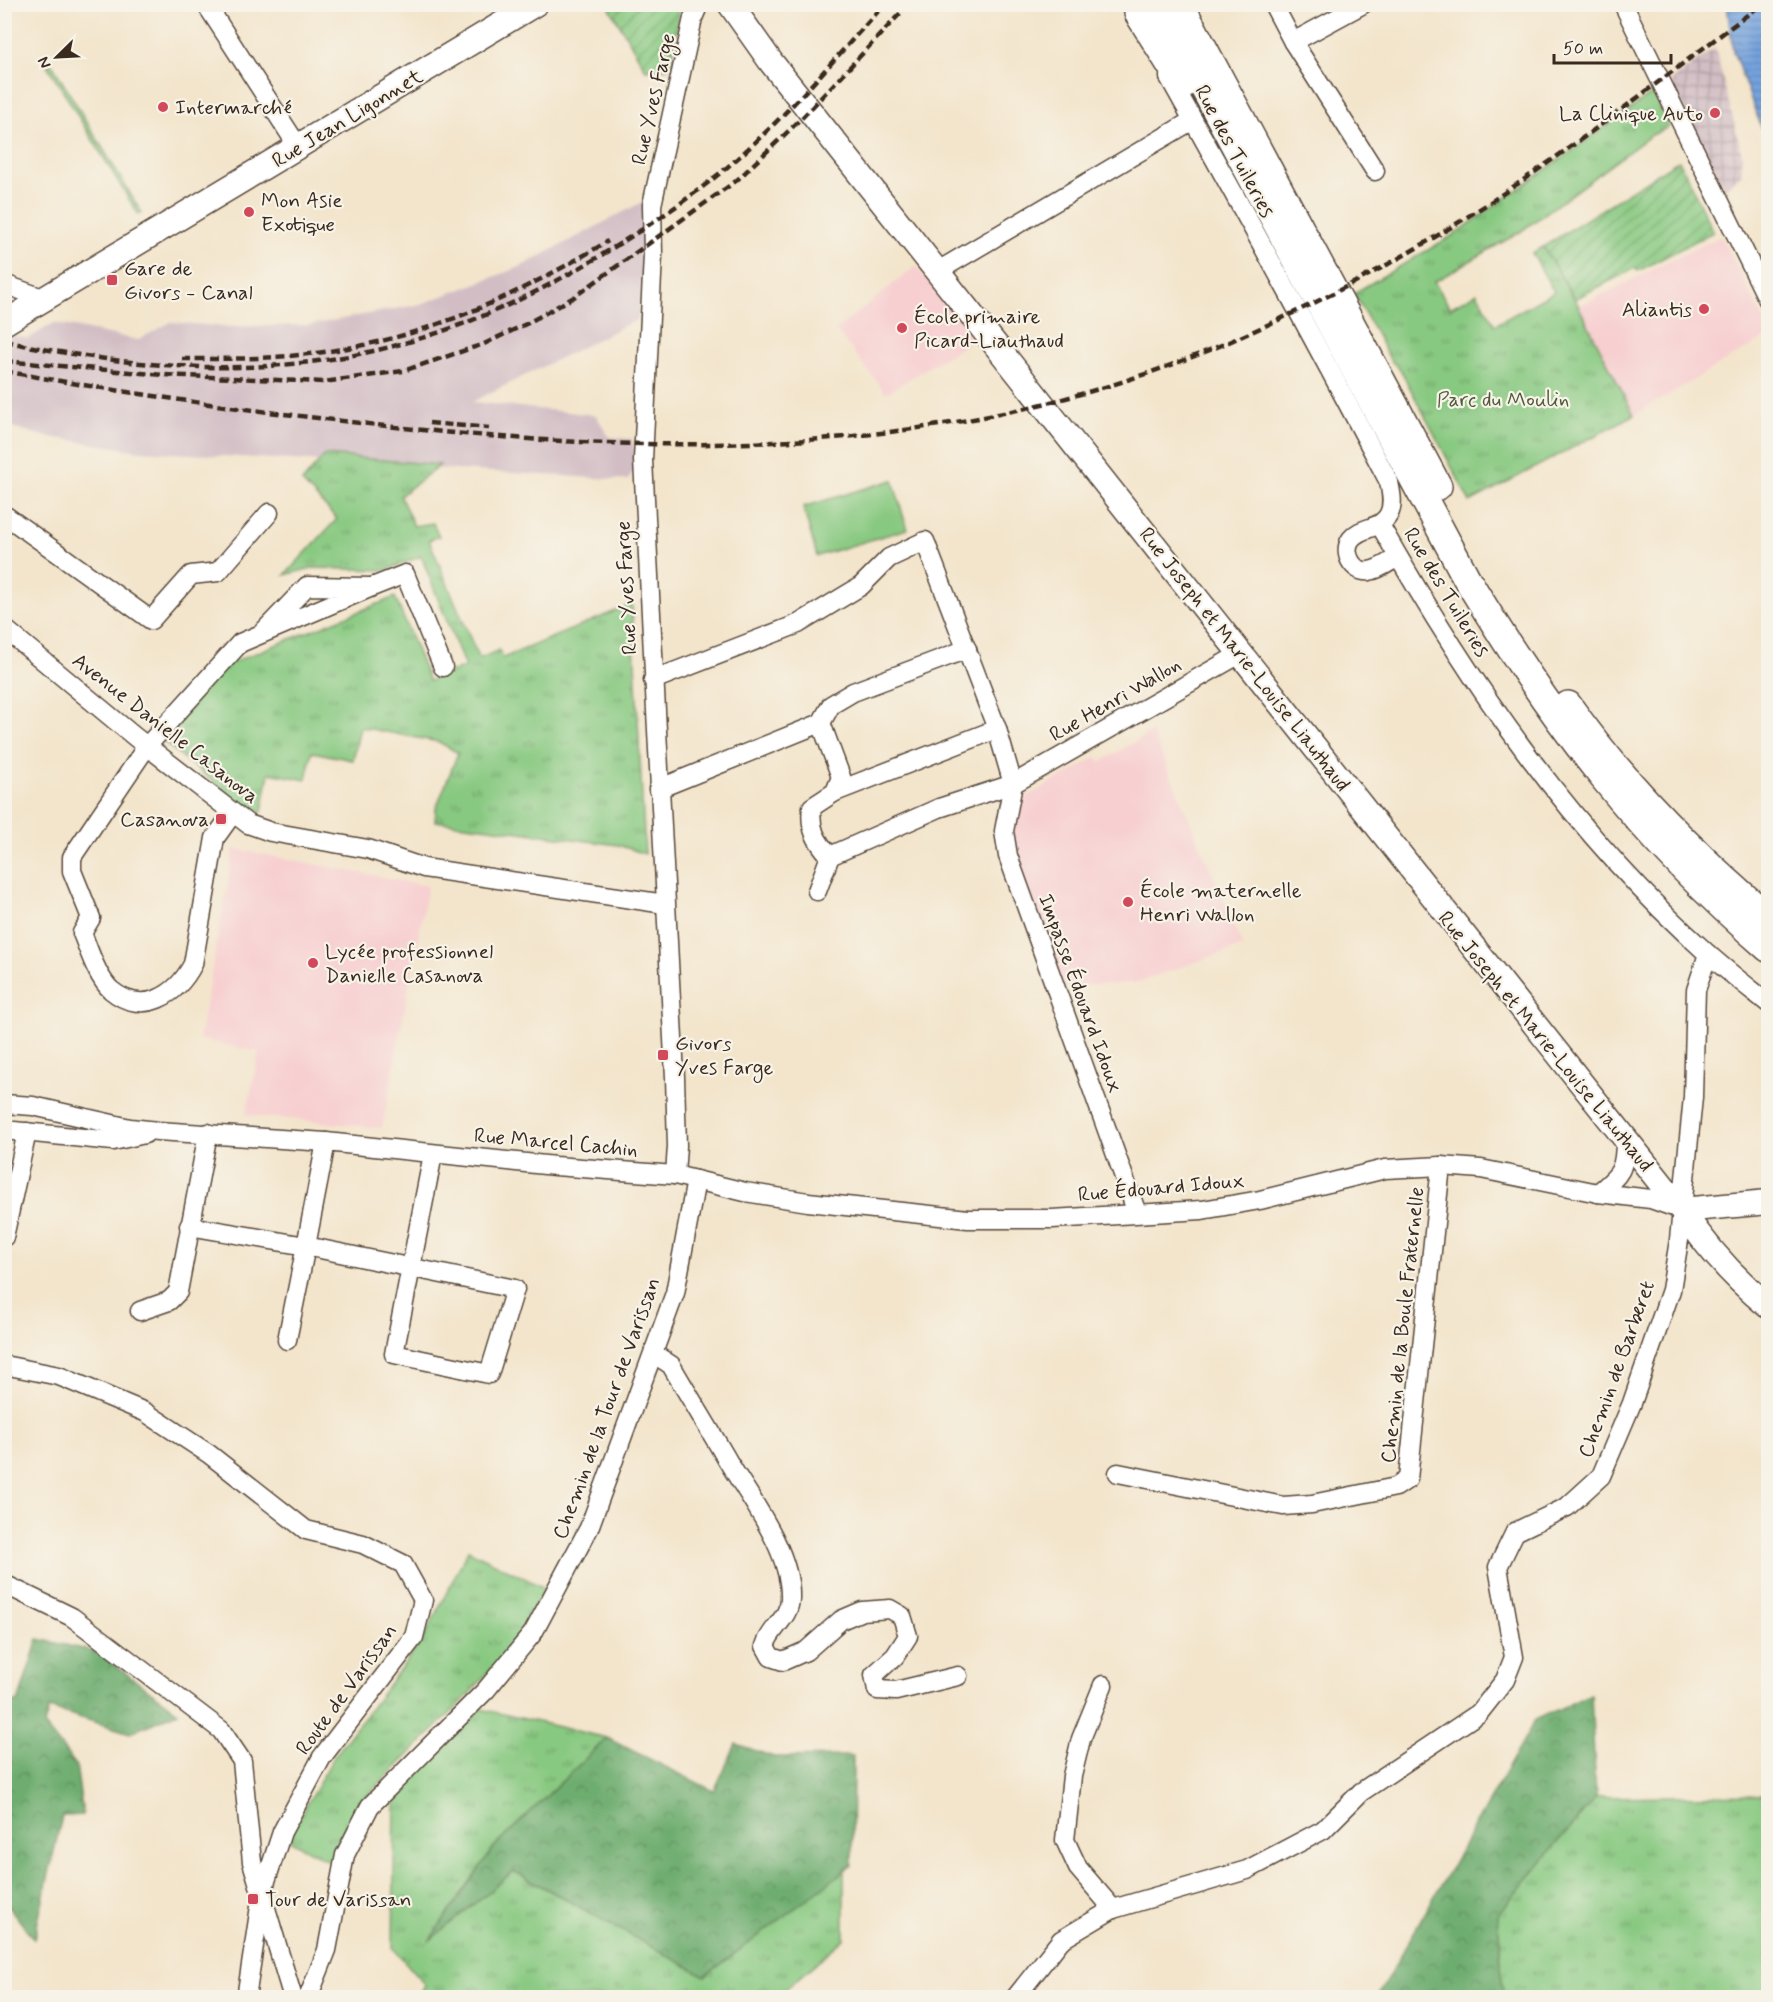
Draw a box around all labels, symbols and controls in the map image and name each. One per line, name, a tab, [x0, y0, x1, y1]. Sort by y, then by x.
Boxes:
north arrow	[27, 27, 87, 87]
scale bar	[1554, 27, 1671, 65]
street label: Rue Yves Farge	[625, 31, 684, 168]
text: 50 m	[1563, 37, 1603, 61]
text: N	[33, 53, 56, 72]
street label: Rue Jean Ligonnet	[267, 62, 429, 175]
street label: Rue des Tuileries	[1187, 80, 1281, 223]
place label: Intermarché	[175, 94, 292, 122]
marker: Intermarché	[156, 100, 170, 114]
place label: La Clinique Auto	[1559, 100, 1703, 128]
marker: La Clinique Auto	[1708, 106, 1722, 120]
place label: Mon Asie Exotique	[261, 187, 343, 239]
marker: Mon Asie Exotique	[242, 205, 256, 219]
place label: Gare de Givors - Canal	[124, 255, 253, 307]
marker: Gare de Givors - Canal	[105, 273, 119, 287]
place label: Aliantis	[1622, 296, 1692, 324]
marker: Aliantis	[1697, 302, 1711, 316]
place label: École primaire Picard-Liauthaud	[914, 303, 1064, 355]
marker: École primaire Picard-Liauthaud	[895, 321, 909, 335]
park label: Parc du Moulin	[1437, 386, 1569, 414]
street label: Rue Yves Farge	[610, 520, 645, 656]
street label: Rue Joseph et Marie-Louise Liauthaud	[1132, 522, 1356, 797]
street label: Rue des Tuileries	[1396, 522, 1496, 663]
street label: Avenue Danielle Casanova	[66, 647, 265, 811]
street label: Rue Henri Wallon	[1045, 651, 1186, 749]
place label: Casanova	[120, 806, 209, 834]
marker: Casanova	[214, 812, 228, 826]
place label: École maternelle Henri Wallon	[1140, 877, 1302, 929]
street label: Impasse Édouard Idoux	[1031, 890, 1129, 1097]
marker: École maternelle Henri Wallon	[1121, 895, 1135, 909]
street label: Rue Joseph et Marie-Louise Liauthaud	[1431, 905, 1659, 1178]
place label: Lycée professionnel Danielle Casanova	[325, 938, 493, 990]
marker: Lycée professionnel Danielle Casanova	[306, 956, 320, 970]
place label: Givors Yves Farge	[675, 1030, 774, 1083]
marker: Givors Yves Farge	[656, 1048, 670, 1062]
street label: Rue Marcel Cachin	[473, 1122, 639, 1164]
street label: Rue Édouard Idoux	[1077, 1167, 1245, 1209]
street label: Chemin de la Boule Fraternelle	[1375, 1186, 1431, 1465]
street label: Chemin de la Tour de Varissan	[546, 1274, 667, 1543]
street label: Chemin de Barberet	[1572, 1277, 1662, 1462]
street label: Route de Varissan	[290, 1618, 404, 1761]
place label: Tour de Varissan	[265, 1886, 412, 1914]
marker: Tour de Varissan	[246, 1892, 260, 1906]

